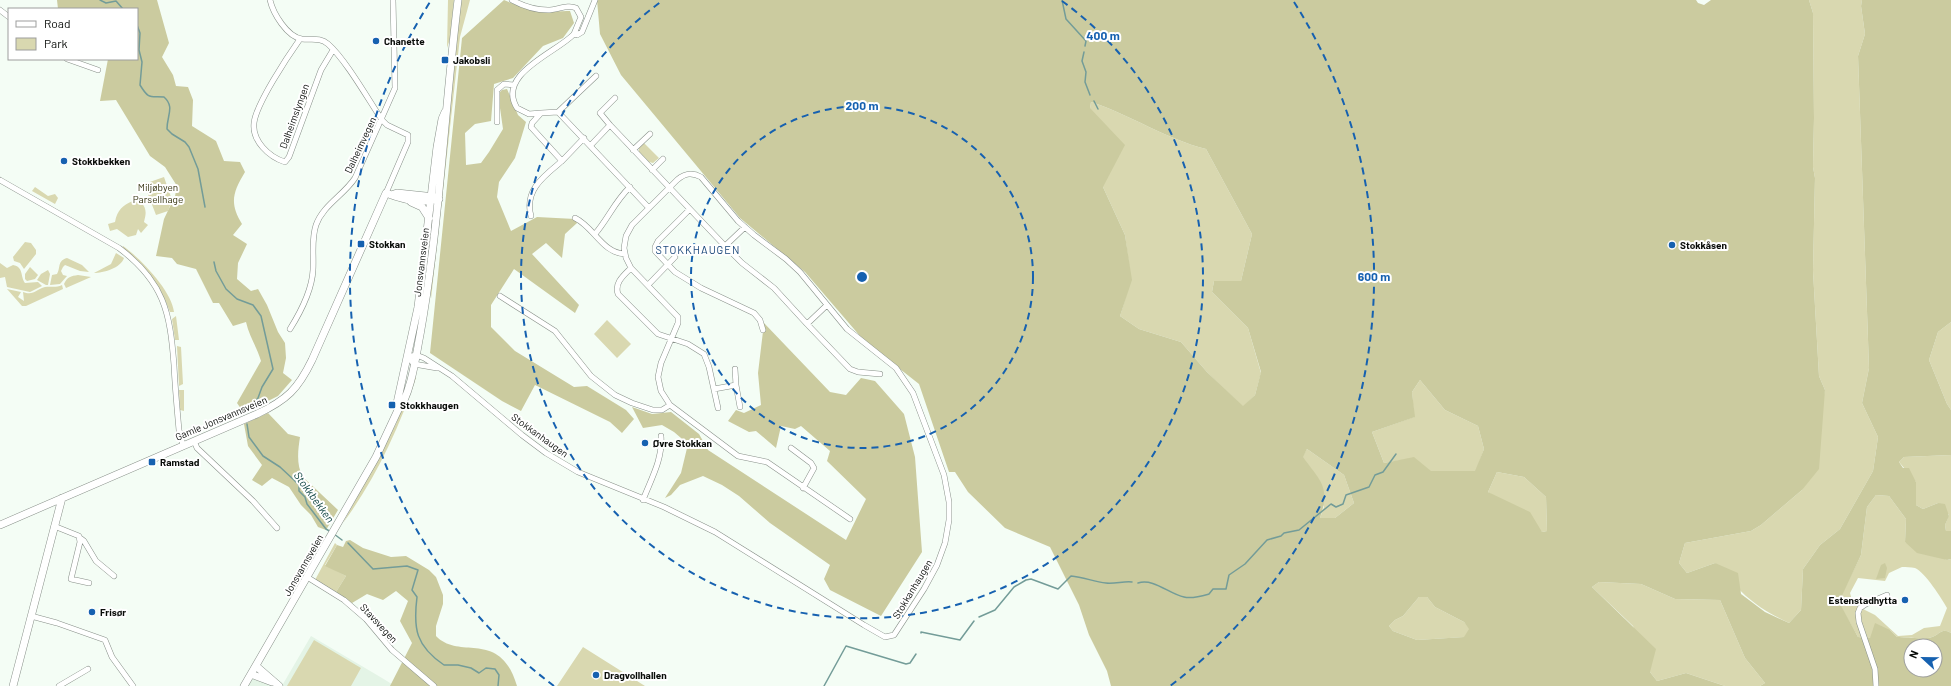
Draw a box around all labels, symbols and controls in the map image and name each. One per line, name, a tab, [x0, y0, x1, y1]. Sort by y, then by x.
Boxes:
legend	[8, 8, 138, 60]
text: Road	[44, 16, 71, 30]
text: 400 m	[1086, 28, 1120, 42]
place label: Chanette	[384, 35, 425, 47]
text: Park	[44, 36, 68, 50]
marker: Chanette	[371, 36, 381, 46]
place label: Jakobsli	[453, 54, 491, 66]
marker: Jakobsli	[440, 55, 450, 65]
street label: Dalheimslyngen	[277, 82, 311, 150]
text: 200 m	[846, 98, 878, 112]
street label: Dalheimvegen	[342, 115, 378, 175]
place label: Stokkbekken	[72, 155, 130, 167]
marker: Stokkbekken	[59, 156, 69, 166]
park label: Miljøbyen Parsellhage	[133, 181, 183, 205]
street label: Jonsvannsveien	[411, 227, 431, 297]
place label: Stokkan	[369, 238, 405, 250]
marker: Stokkan	[356, 239, 366, 249]
place label: Stokkåsen	[1680, 239, 1727, 251]
marker: Stokkåsen	[1667, 240, 1677, 250]
district label: STOKKHAUGEN	[656, 243, 740, 256]
text: 600 m	[1358, 269, 1390, 283]
centre of rings	[855, 270, 869, 284]
street label: Gamle Jonsvannsveien	[173, 393, 269, 443]
place label: Stokkhaugen	[400, 399, 459, 411]
marker: Stokkhaugen	[387, 400, 397, 410]
street label: Stokkanhaugen	[509, 410, 571, 460]
place label: Øvre Stokkan	[653, 437, 712, 449]
marker: Øvre Stokkan	[640, 438, 650, 448]
place label: Ramstad	[160, 456, 200, 468]
marker: Ramstad	[147, 457, 157, 467]
water label: Stokkbekken	[292, 469, 337, 525]
street label: Jonsvannsveien	[280, 532, 326, 598]
street label: Stokkanhaugen	[890, 557, 934, 621]
place label: Estenstadhytta	[1829, 594, 1897, 606]
marker: Estenstadhytta	[1900, 595, 1910, 605]
street label: Stavsvegen	[358, 601, 400, 645]
place label: Frisør	[100, 606, 126, 618]
marker: Frisør	[87, 607, 97, 617]
north arrow	[1903, 638, 1943, 678]
text: N	[1906, 648, 1921, 660]
place label: Dragvollhallen	[604, 669, 667, 681]
marker: Dragvollhallen	[591, 670, 601, 680]

